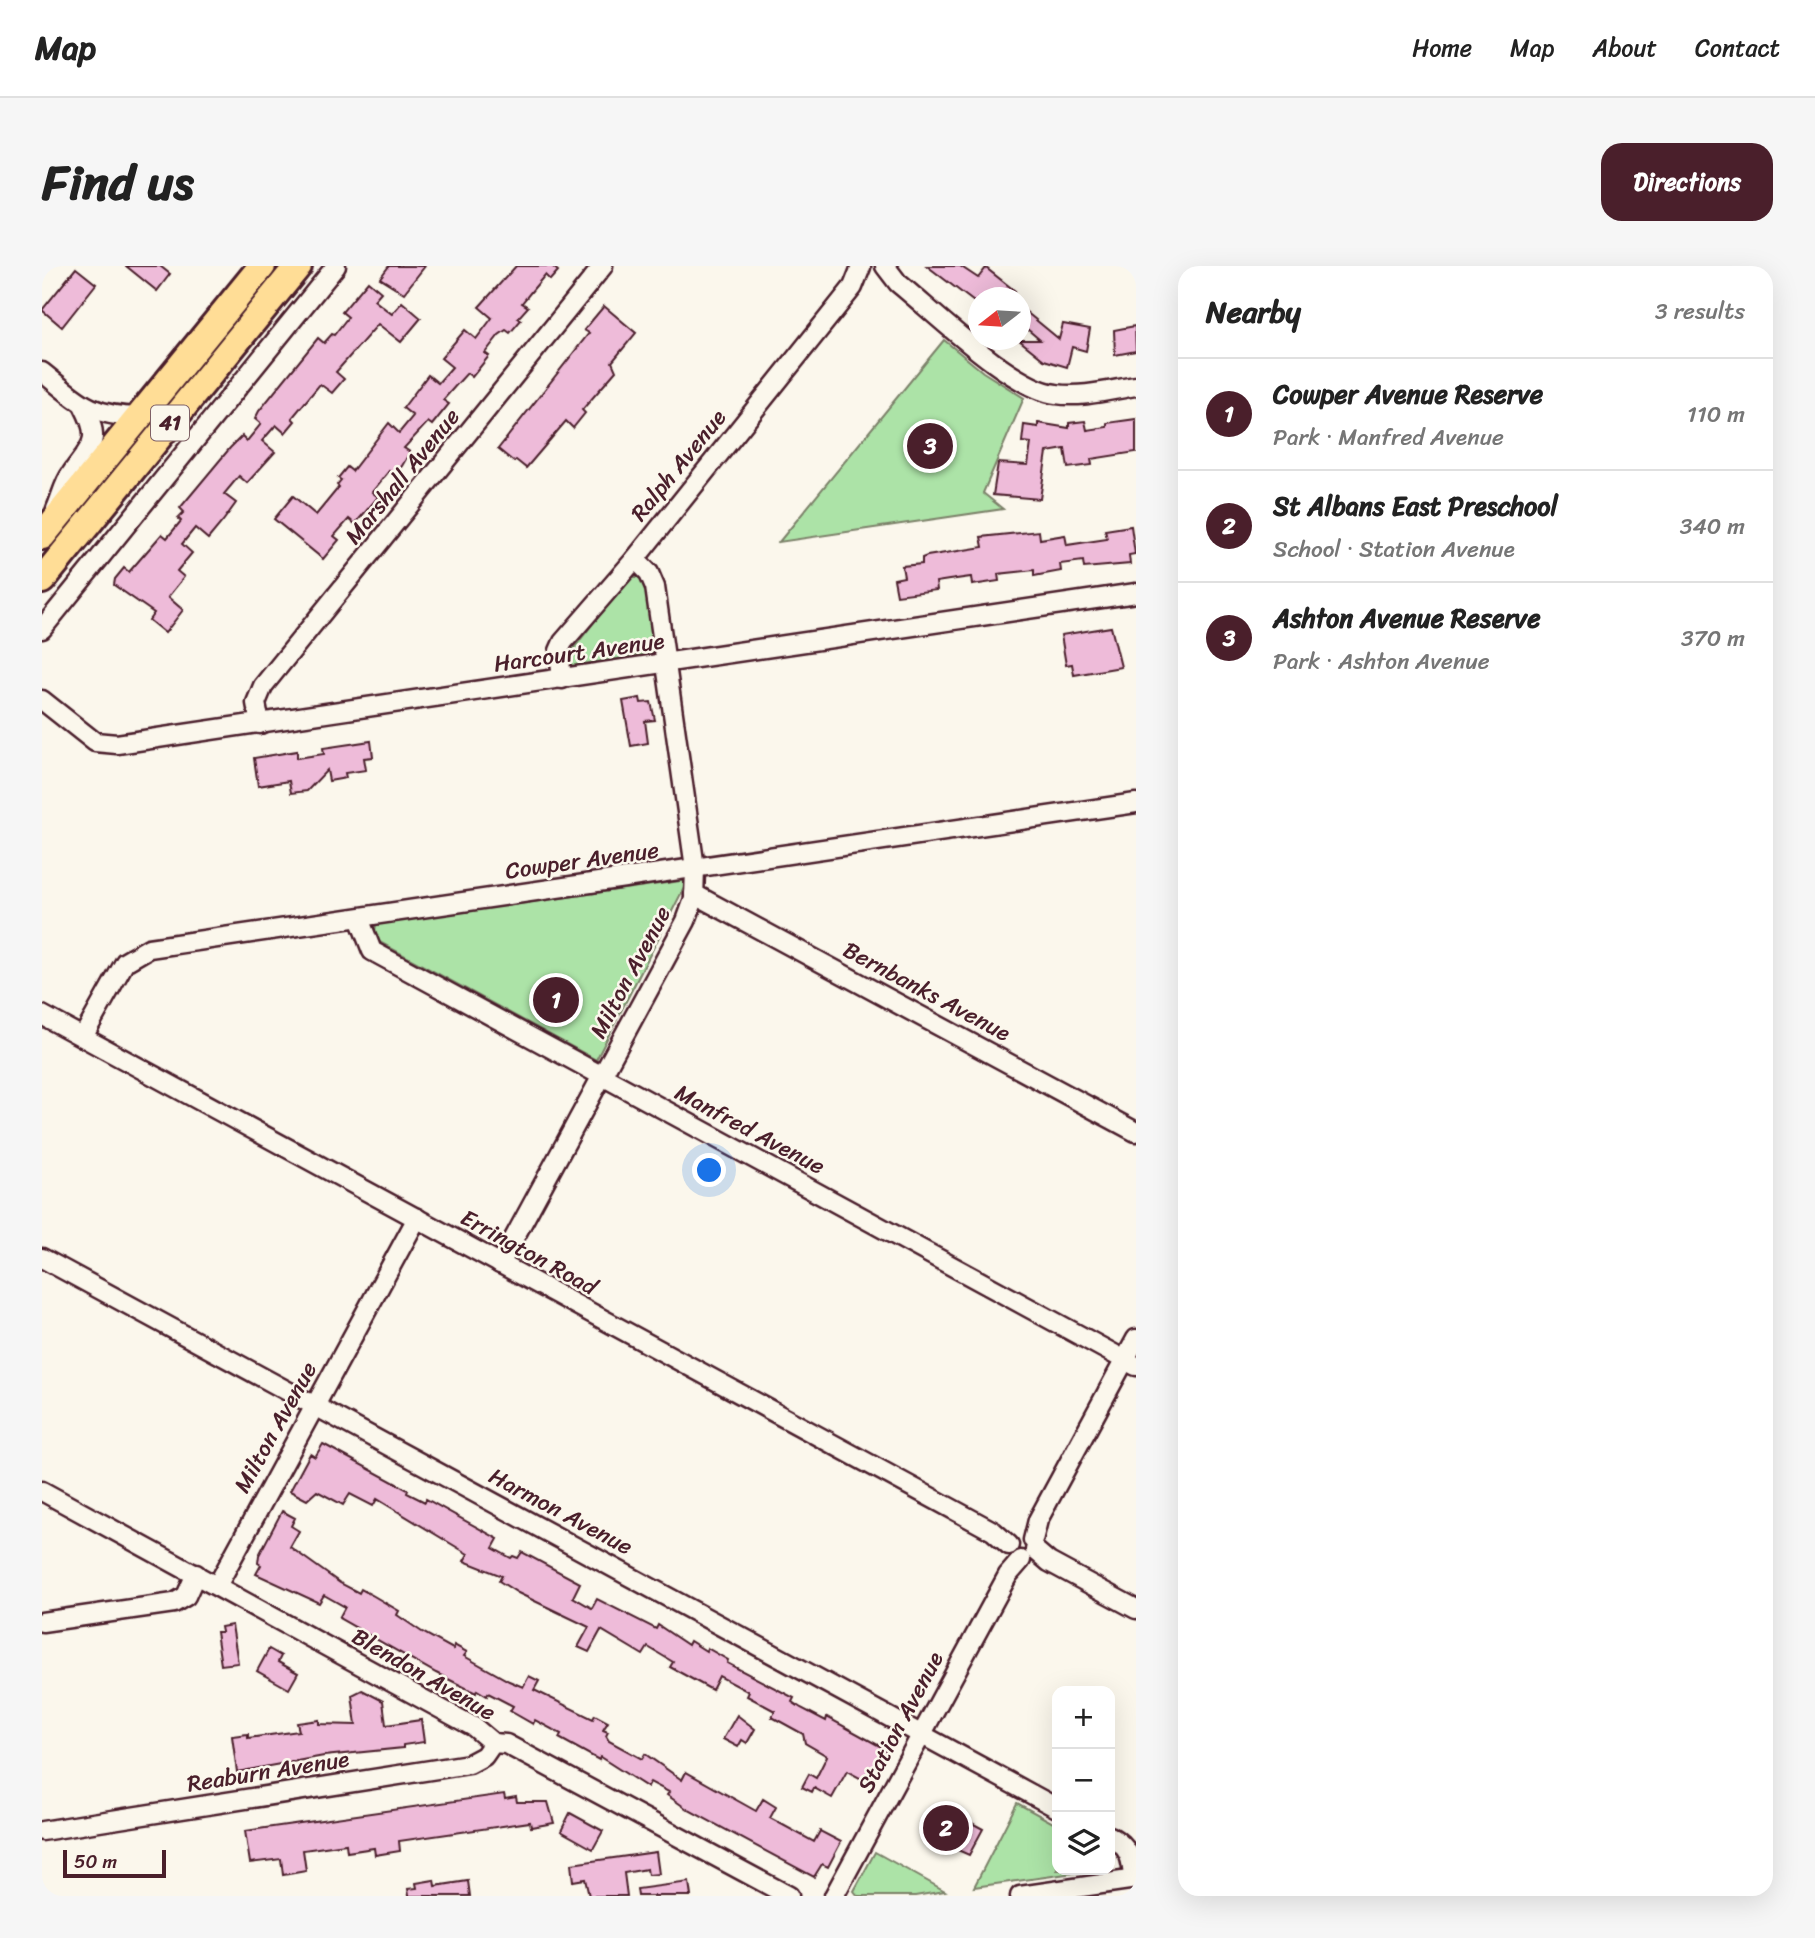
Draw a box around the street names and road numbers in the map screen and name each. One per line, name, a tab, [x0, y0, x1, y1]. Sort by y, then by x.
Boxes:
street label: Marshall Avenue	[334, 399, 471, 554]
street label: Ralph Avenue	[620, 400, 737, 531]
road number: 41	[151, 406, 189, 440]
street label: Harcourt Avenue	[491, 620, 667, 685]
street label: Cowper Avenue	[503, 829, 662, 892]
street label: Milton Avenue	[578, 898, 683, 1046]
street label: Bernbanks Avenue	[835, 930, 1018, 1053]
street label: Manfred Avenue	[667, 1072, 833, 1186]
street label: Errington Road	[453, 1198, 607, 1308]
street label: Milton Avenue	[222, 1354, 329, 1501]
street label: Harmon Avenue	[481, 1456, 641, 1567]
street label: Blendon Avenue	[344, 1616, 504, 1733]
street label: Station Avenue	[846, 1644, 955, 1801]
street label: Reaburn Avenue	[184, 1738, 352, 1805]

